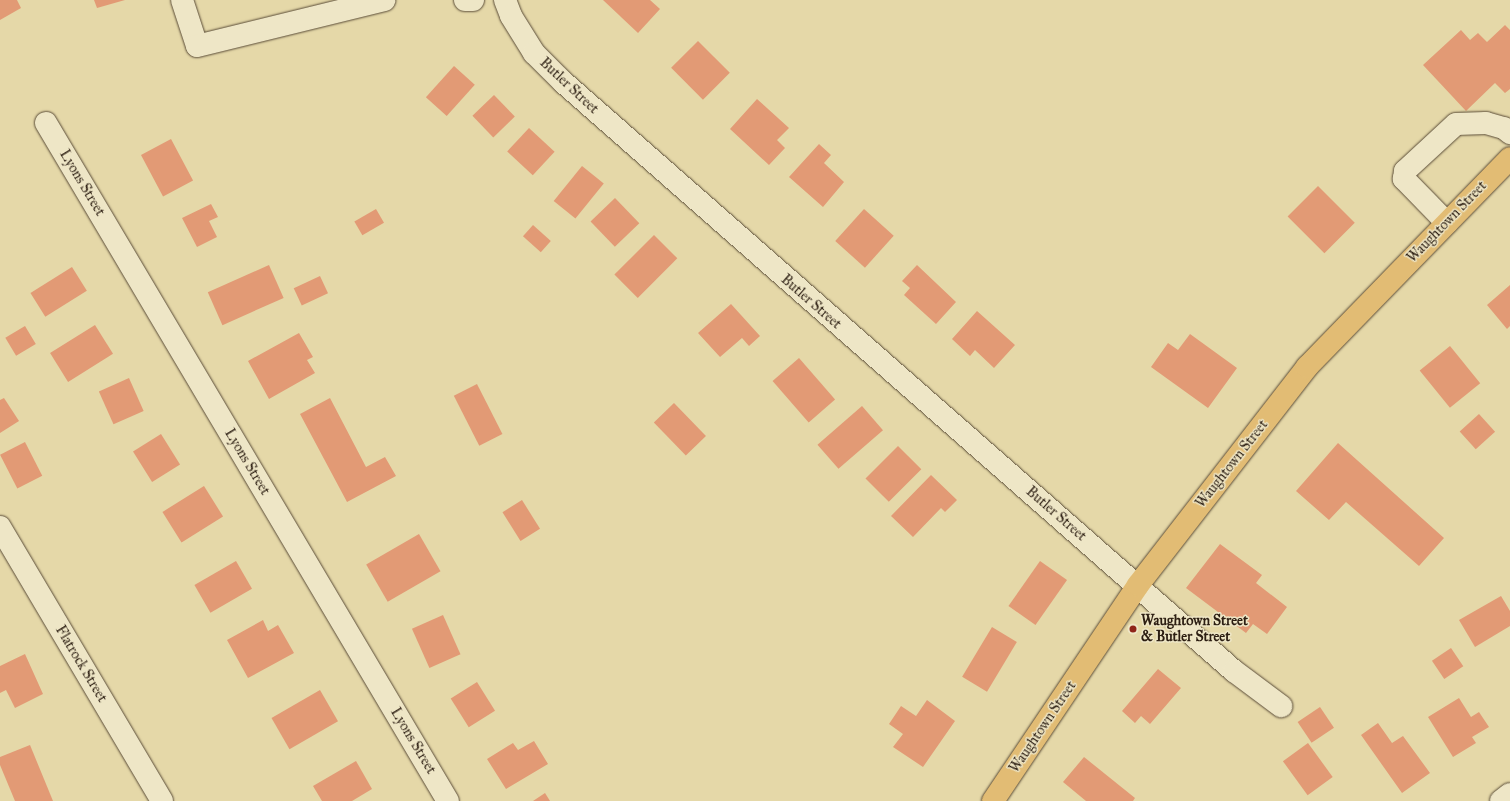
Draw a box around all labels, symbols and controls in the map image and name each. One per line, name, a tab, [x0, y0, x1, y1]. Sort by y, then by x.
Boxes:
street label: Butler Street	[536, 55, 602, 117]
street label: Lyons Street	[56, 147, 108, 219]
street label: Waughtown Street	[1404, 178, 1490, 266]
street label: Butler Street	[777, 271, 845, 333]
street label: Waughtown Street	[1192, 417, 1272, 511]
street label: Lyons Street	[221, 426, 273, 498]
street label: Butler Street	[1022, 483, 1090, 545]
place label: Waughtown Street & Butler Street	[1141, 613, 1248, 646]
street label: Flatrock Street	[52, 623, 110, 705]
marker: Waughtown Street & Butler Street	[1128, 624, 1138, 634]
street label: Waughtown Street	[1006, 678, 1080, 776]
street label: Lyons Street	[387, 705, 439, 777]

